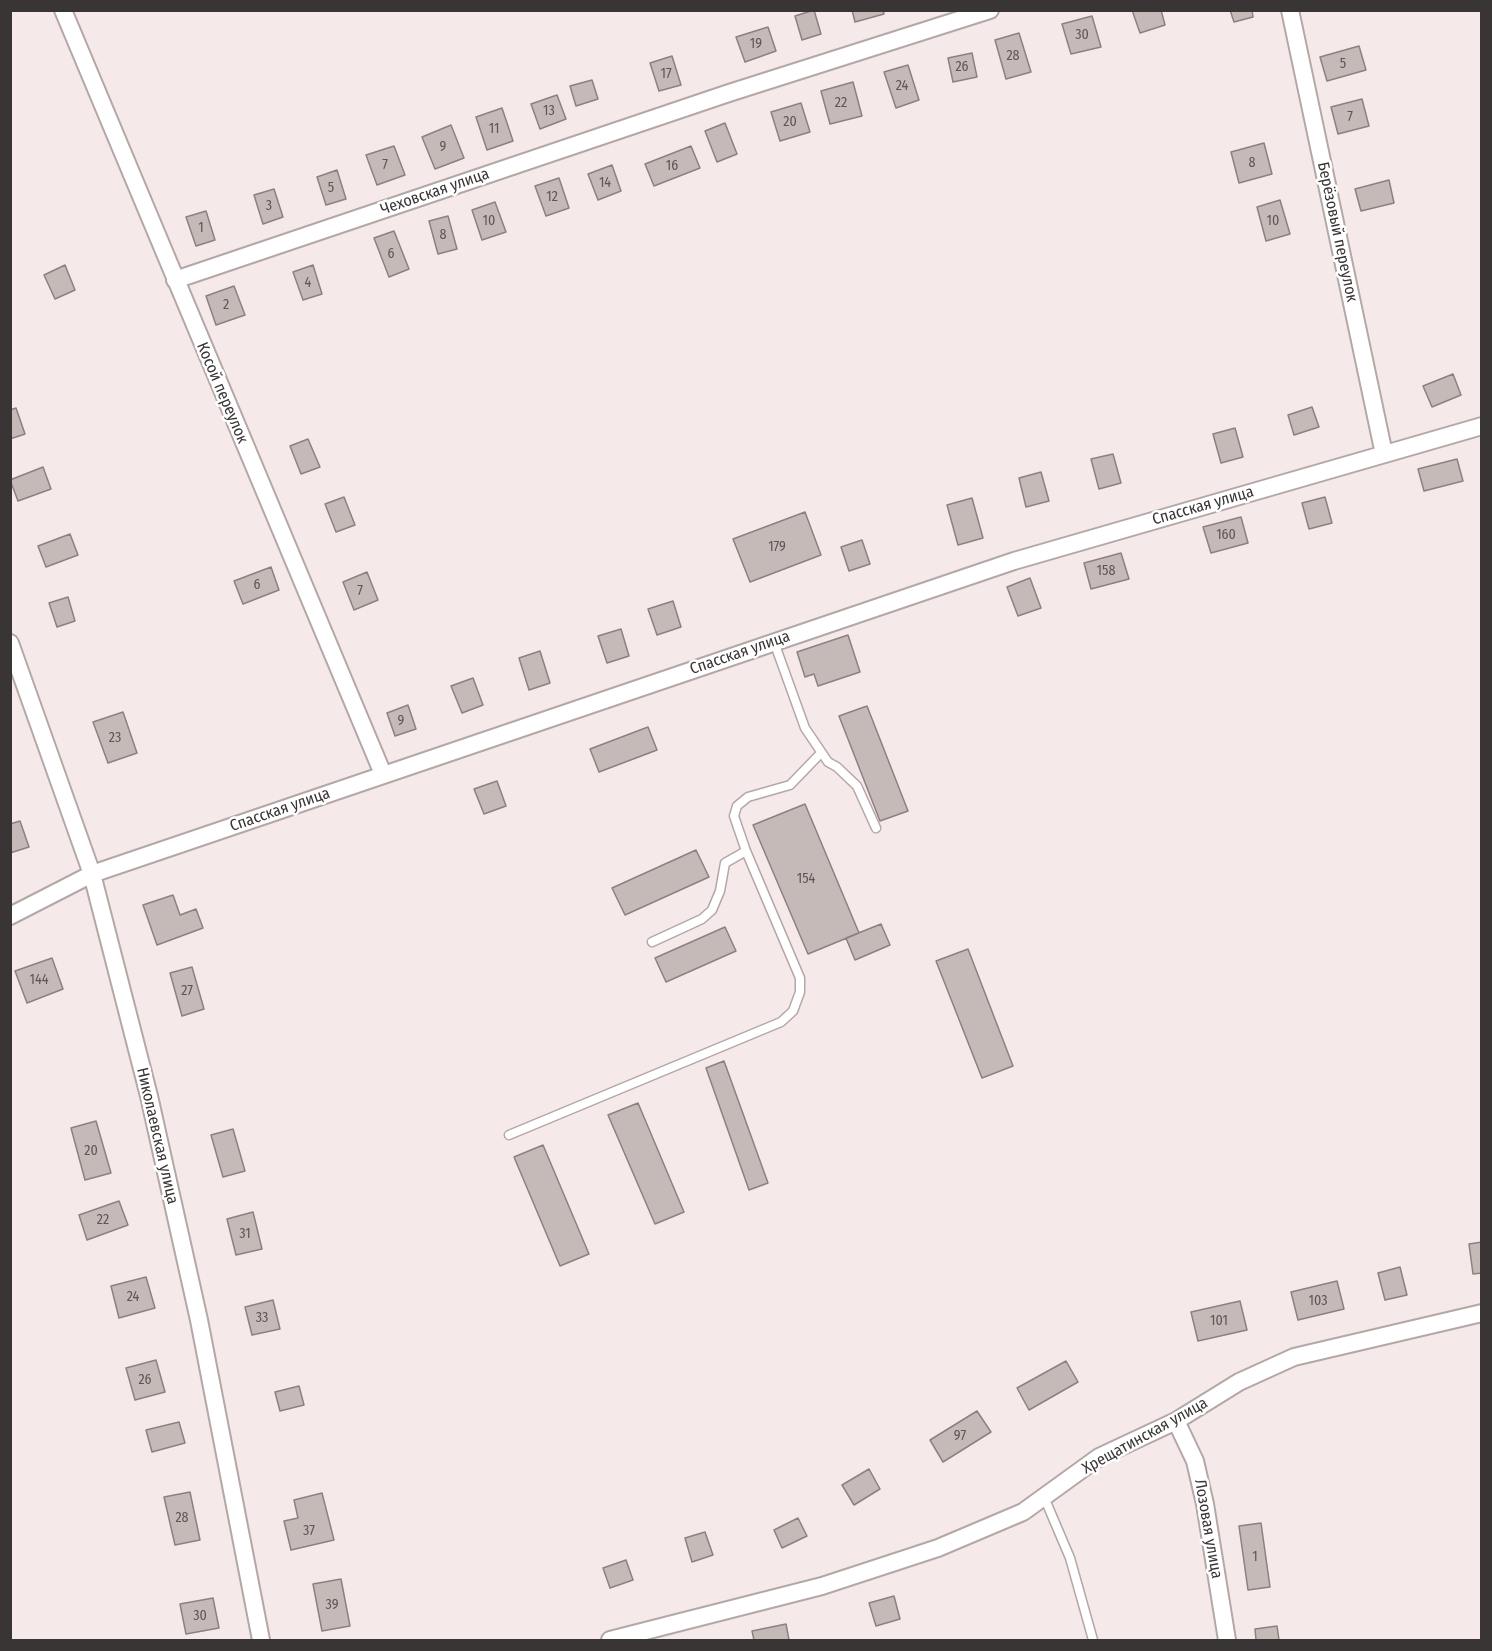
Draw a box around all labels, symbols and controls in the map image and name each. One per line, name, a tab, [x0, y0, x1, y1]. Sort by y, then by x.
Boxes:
house number: 30	[1075, 27, 1089, 43]
house number: 19	[750, 36, 762, 52]
house number: 28	[1006, 48, 1020, 64]
house number: 5	[1340, 56, 1346, 72]
house number: 26	[955, 59, 969, 75]
house number: 17	[660, 66, 672, 82]
house number: 24	[896, 78, 908, 94]
house number: 22	[835, 95, 847, 111]
house number: 13	[543, 103, 555, 119]
house number: 7	[1347, 109, 1353, 125]
house number: 20	[783, 114, 797, 130]
house number: 11	[489, 121, 499, 137]
house number: 9	[440, 139, 446, 155]
house number: 8	[1249, 155, 1255, 171]
house number: 7	[382, 157, 388, 173]
house number: 16	[666, 158, 678, 174]
street label: Берёзовый переулок	[1313, 160, 1361, 304]
street label: Чеховская улица	[378, 164, 492, 220]
house number: 14	[599, 175, 611, 191]
house number: 5	[328, 180, 334, 196]
house number: 12	[546, 189, 558, 205]
house number: 3	[266, 198, 272, 214]
house number: 10	[483, 213, 495, 229]
house number: 10	[1267, 213, 1279, 229]
house number: 1	[198, 220, 204, 236]
house number: 8	[440, 227, 446, 243]
house number: 6	[388, 246, 394, 262]
house number: 4	[305, 275, 311, 291]
house number: 2	[223, 297, 229, 313]
street label: Косой переулок	[192, 340, 252, 446]
street label: Спасская улица	[1150, 482, 1256, 530]
house number: 160	[1216, 527, 1236, 543]
house number: 179	[768, 539, 786, 555]
house number: 158	[1097, 563, 1115, 579]
house number: 6	[254, 577, 260, 593]
house number: 7	[357, 583, 363, 599]
street label: Спасская улица	[687, 627, 793, 679]
house number: 9	[398, 713, 404, 729]
house number: 23	[109, 730, 121, 746]
street label: Спасская улица	[227, 784, 333, 836]
house number: 154	[797, 871, 815, 887]
house number: 144	[29, 972, 49, 988]
house number: 27	[181, 983, 193, 999]
street label: Николаевская улица	[132, 1066, 182, 1206]
house number: 20	[84, 1143, 98, 1159]
house number: 22	[97, 1212, 109, 1228]
house number: 31	[239, 1226, 251, 1242]
house number: 24	[127, 1289, 139, 1305]
house number: 103	[1309, 1293, 1327, 1309]
house number: 33	[256, 1310, 268, 1326]
house number: 101	[1210, 1313, 1228, 1329]
house number: 26	[138, 1372, 152, 1388]
street label: Хрещатинская улица	[1079, 1394, 1211, 1478]
house number: 97	[954, 1428, 966, 1444]
street label: Лозовая улица	[1190, 1478, 1226, 1580]
house number: 28	[175, 1510, 189, 1526]
house number: 37	[303, 1523, 315, 1539]
house number: 1	[1252, 1549, 1258, 1565]
house number: 39	[326, 1597, 338, 1613]
house number: 30	[193, 1608, 207, 1624]

